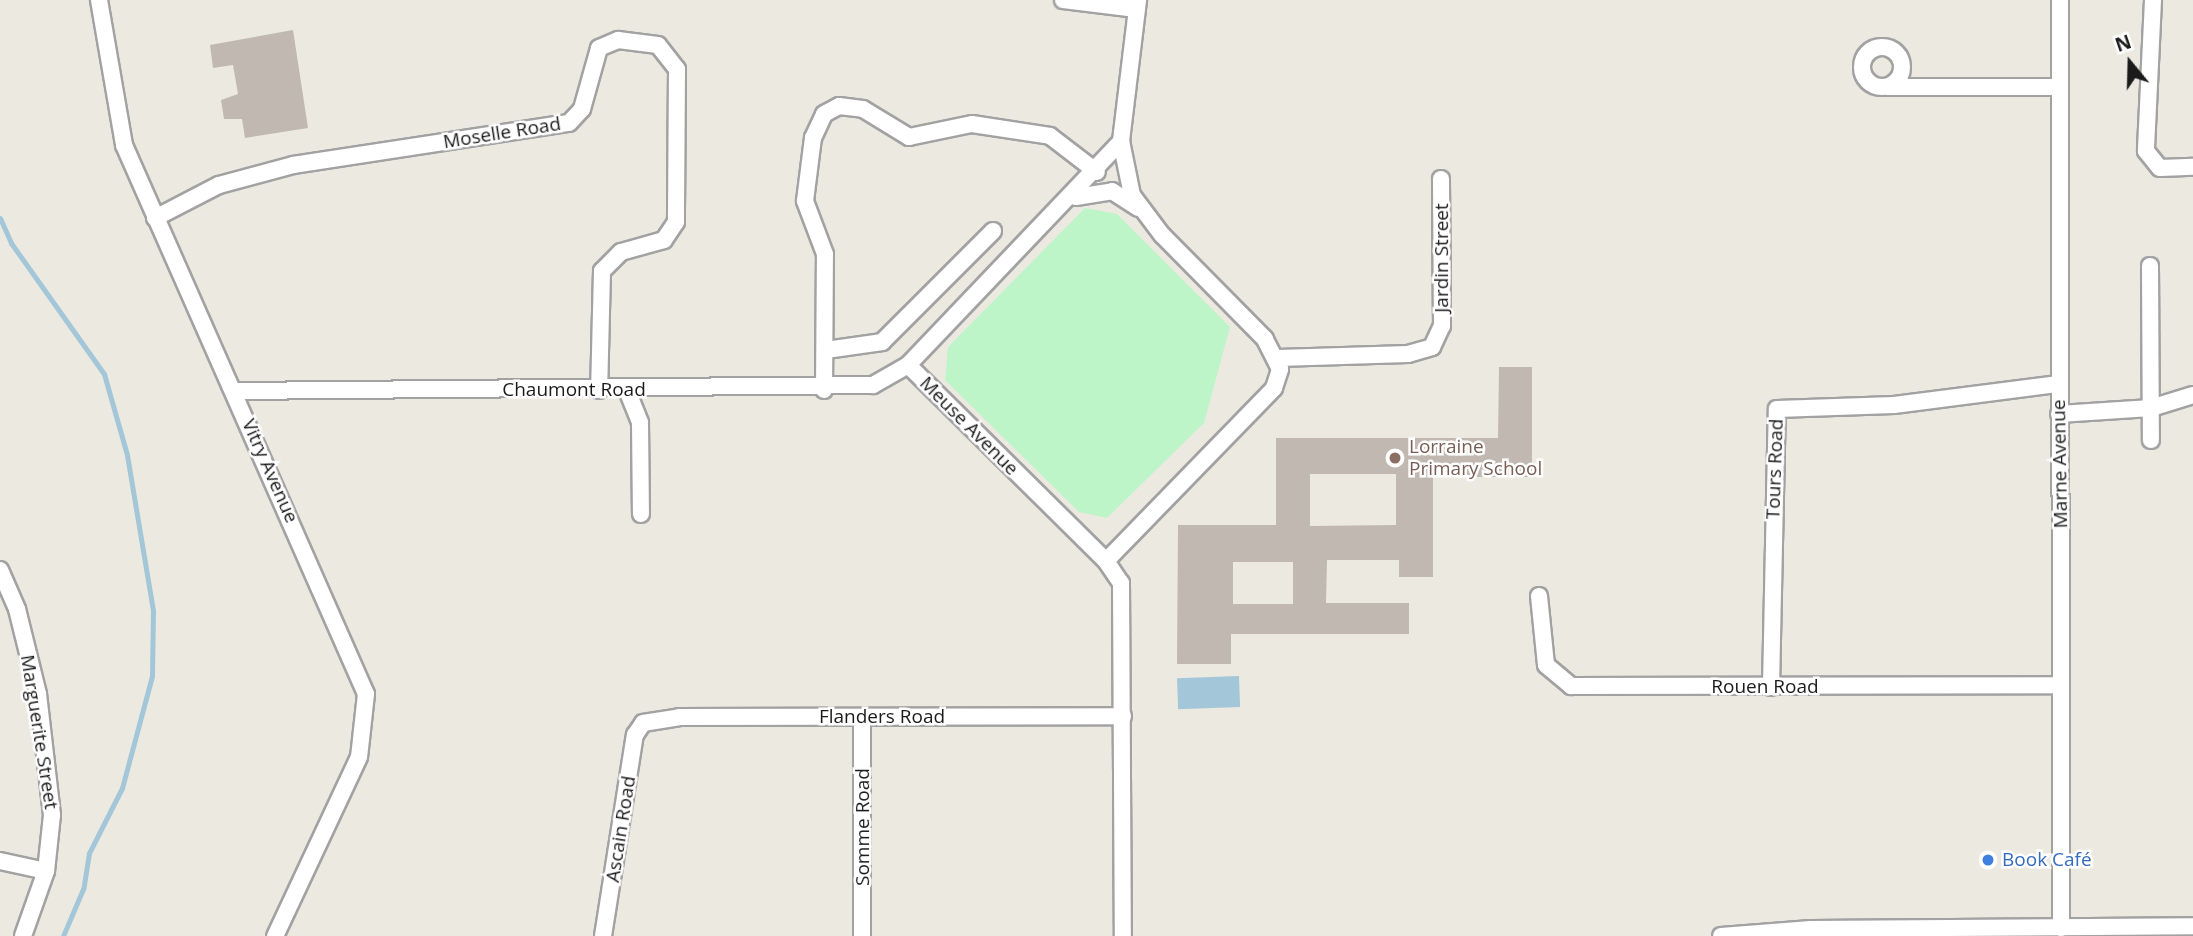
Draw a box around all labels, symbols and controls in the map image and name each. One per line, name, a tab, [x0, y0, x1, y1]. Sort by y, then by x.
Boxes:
north arrow	[2095, 28, 2165, 98]
text: N	[2112, 28, 2135, 58]
street label: Moselle Road	[442, 112, 562, 154]
street label: Jardin Street	[1431, 203, 1453, 313]
street label: Meuse Avenue	[915, 372, 1023, 480]
street label: Chaumont Road	[502, 379, 646, 401]
street label: Marne Avenue	[2047, 399, 2073, 529]
street label: Vitry Avenue	[237, 416, 303, 526]
street label: Tours Road	[1762, 418, 1788, 520]
place label: Lorraine Primary School	[1409, 436, 1542, 480]
marker: Lorraine Primary School	[1387, 450, 1403, 466]
street label: Marguerite Street	[16, 653, 62, 811]
street label: Rouen Road	[1711, 676, 1819, 698]
street label: Flanders Road	[819, 706, 945, 728]
street label: Somme Road	[852, 768, 874, 886]
street label: Ascain Road	[601, 774, 641, 884]
place label: Book Café	[2002, 849, 2092, 871]
marker: Book Café	[1980, 852, 1996, 868]

